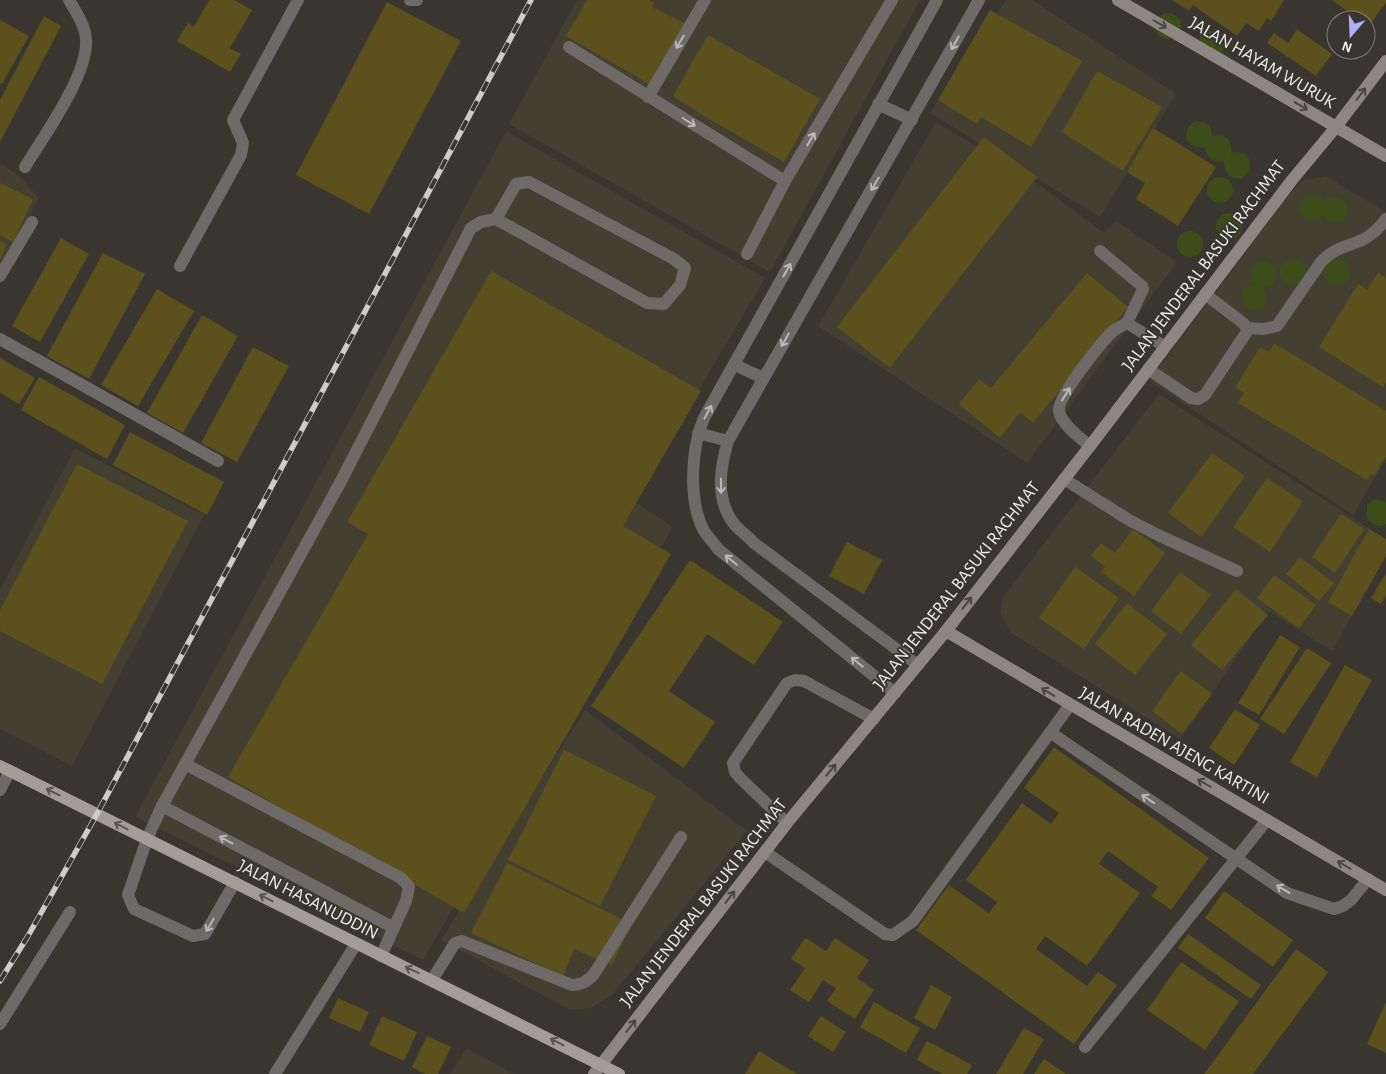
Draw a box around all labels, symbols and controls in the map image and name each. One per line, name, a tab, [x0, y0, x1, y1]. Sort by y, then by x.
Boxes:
north arrow	[1326, 10, 1376, 60]
street label: JALAN HAYAM WURUK	[1186, 14, 1338, 112]
one-way arrow	[1153, 20, 1167, 30]
one-way arrow	[675, 34, 685, 49]
one-way arrow	[950, 35, 960, 49]
text: N	[1340, 38, 1354, 55]
one-way arrow	[1356, 87, 1366, 101]
one-way arrow	[1293, 102, 1307, 112]
one-way arrow	[682, 118, 696, 128]
one-way arrow	[806, 132, 816, 146]
street label: JALAN JENDERAL BASUKI RACHMAT	[1119, 157, 1289, 375]
one-way arrow	[870, 176, 880, 191]
one-way arrow	[782, 263, 792, 278]
one-way arrow	[780, 332, 790, 347]
one-way arrow	[1061, 387, 1071, 401]
one-way arrow	[703, 406, 713, 420]
one-way arrow	[716, 478, 726, 494]
street label: JALAN JENDERAL BASUKI RACHMAT	[870, 478, 1044, 693]
one-way arrow	[725, 555, 738, 566]
one-way arrow	[962, 597, 973, 610]
one-way arrow	[851, 657, 864, 668]
street label: JALAN RADEN AJENG KARTINI	[1076, 684, 1272, 808]
one-way arrow	[1042, 687, 1056, 697]
one-way arrow	[826, 764, 837, 777]
one-way arrow	[1197, 778, 1211, 788]
one-way arrow	[46, 787, 61, 796]
one-way arrow	[1141, 794, 1155, 804]
street label: JALAN JENDERAL BASUKI RACHMAT	[617, 795, 791, 1010]
one-way arrow	[114, 821, 129, 830]
one-way arrow	[219, 835, 234, 845]
street label: JALAN HASANUDDIN	[235, 857, 381, 943]
one-way arrow	[1336, 860, 1351, 870]
one-way arrow	[1276, 884, 1290, 894]
one-way arrow	[725, 891, 736, 904]
one-way arrow	[259, 893, 274, 902]
one-way arrow	[205, 917, 215, 931]
one-way arrow	[405, 965, 420, 975]
one-way arrow	[626, 1019, 636, 1033]
one-way arrow	[550, 1037, 565, 1047]

